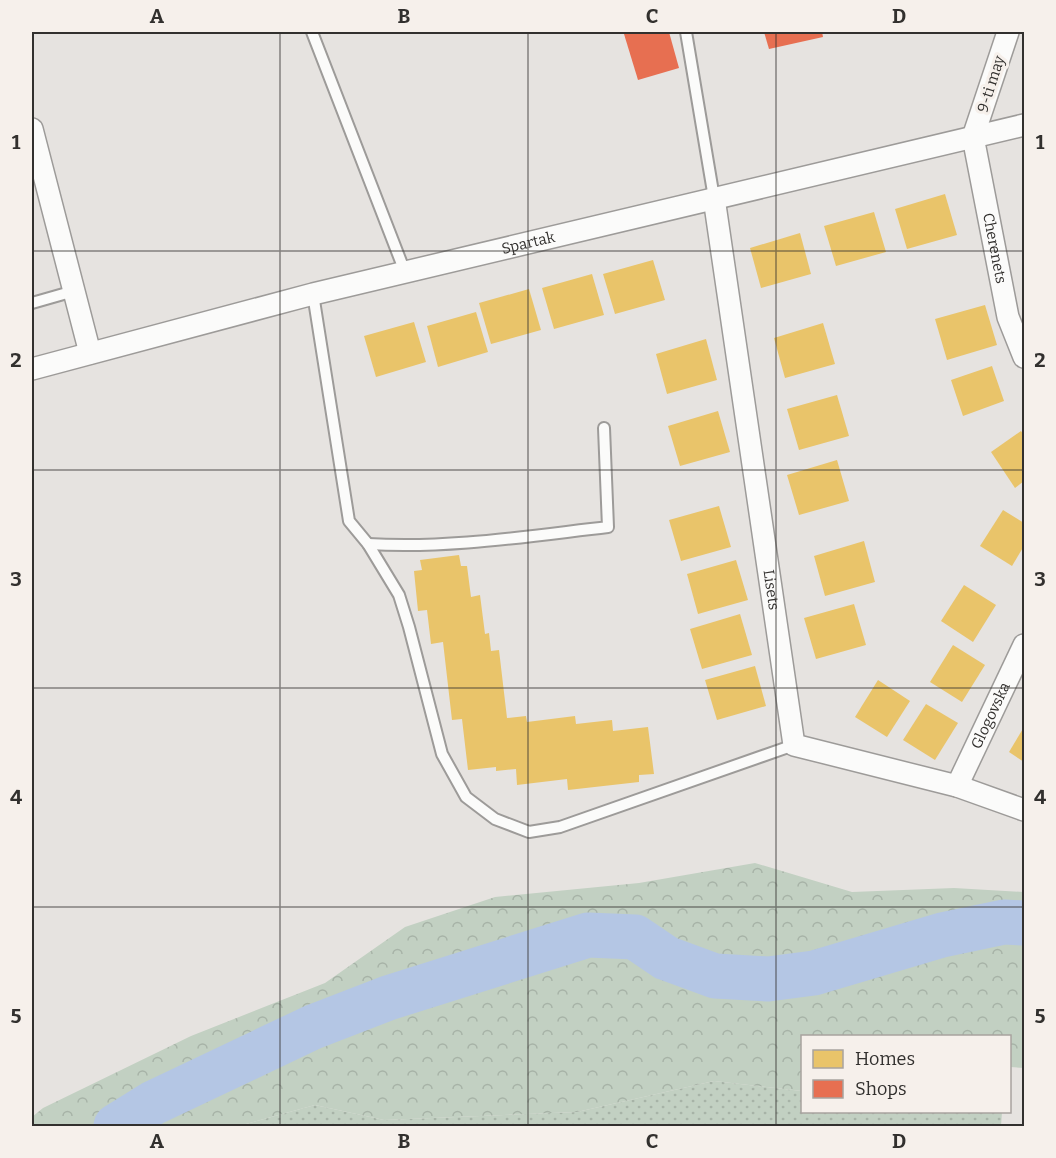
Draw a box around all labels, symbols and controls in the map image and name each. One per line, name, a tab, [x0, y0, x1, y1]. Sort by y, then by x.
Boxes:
text: A	[150, 4, 165, 28]
text: B	[398, 4, 411, 28]
text: C	[646, 4, 658, 28]
text: D	[892, 4, 906, 28]
street label: 9-ti may	[973, 53, 1009, 115]
text: 1	[12, 130, 21, 154]
text: 1	[1036, 130, 1045, 154]
street label: Cherenets	[979, 211, 1010, 285]
street label: Spartak	[500, 228, 557, 258]
text: 2	[10, 348, 22, 372]
text: 2	[1034, 348, 1046, 372]
text: 3	[10, 567, 22, 591]
text: 3	[1034, 567, 1046, 591]
street label: Lisets	[759, 569, 783, 611]
street label: Glogovska	[967, 679, 1014, 752]
text: 4	[10, 785, 22, 809]
text: 4	[1034, 785, 1046, 809]
text: 5	[11, 1004, 22, 1028]
text: 5	[1035, 1004, 1046, 1028]
legend	[801, 1035, 1011, 1113]
text: Homes	[855, 1048, 915, 1070]
text: Shops	[855, 1078, 907, 1100]
text: A	[150, 1129, 165, 1153]
text: B	[398, 1129, 411, 1153]
text: C	[646, 1129, 658, 1153]
text: D	[892, 1129, 906, 1153]

